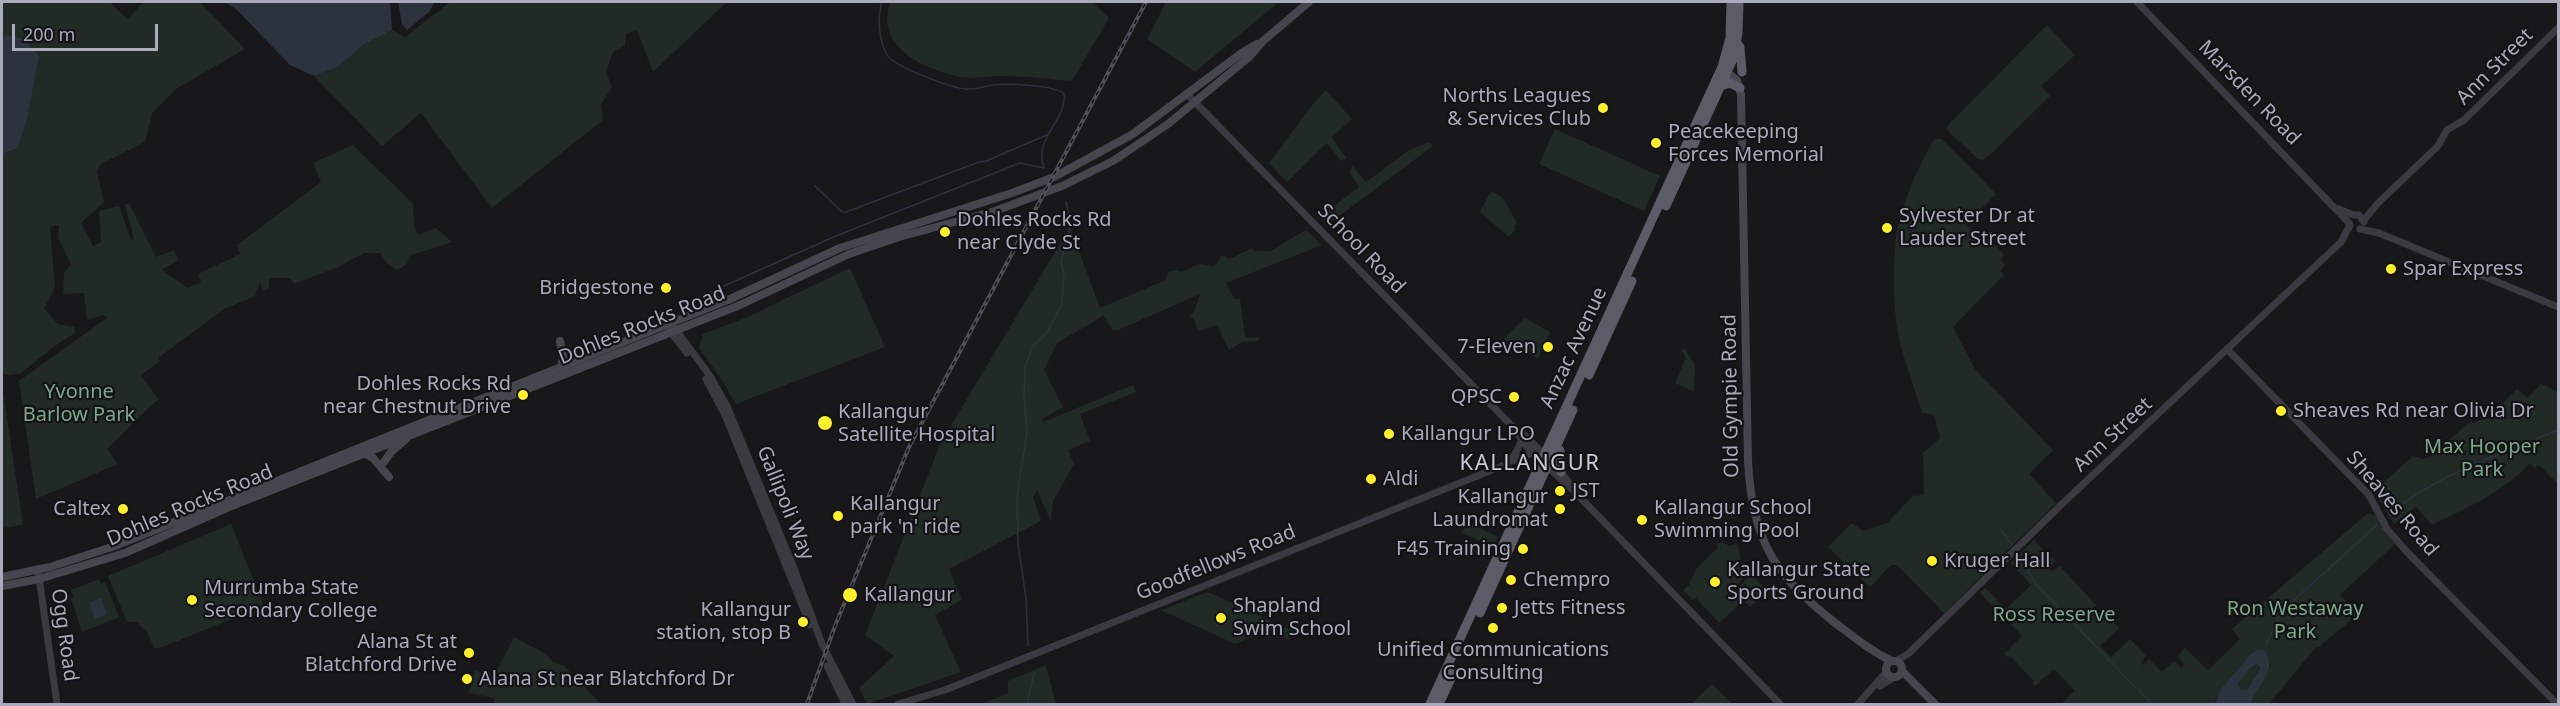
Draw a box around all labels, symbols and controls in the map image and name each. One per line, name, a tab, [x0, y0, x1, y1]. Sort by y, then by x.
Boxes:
scale bar	[15, 12, 160, 50]
text: 200 m	[23, 22, 75, 46]
street label: Ann Street	[2452, 24, 2538, 110]
street label: Marsden Road	[2193, 36, 2305, 150]
place label: Norths Leagues & Services Club	[1443, 84, 1591, 131]
marker: Norths Leagues & Services Club	[1596, 101, 1610, 115]
place label: Peacekeeping Forces Memorial	[1668, 120, 1824, 167]
marker: Peacekeeping Forces Memorial	[1649, 136, 1663, 150]
street label: School Road	[1312, 199, 1410, 299]
place label: Sylvester Dr at Lauder Street	[1899, 204, 2035, 251]
place label: Dohles Rocks Rd near Clyde St	[957, 208, 1112, 255]
marker: Sylvester Dr at Lauder Street	[1880, 221, 1894, 235]
marker: Dohles Rocks Rd near Clyde St	[938, 225, 952, 239]
place label: Spar Express	[2403, 257, 2523, 281]
marker: Spar Express	[2384, 262, 2398, 276]
place label: Bridgestone	[539, 276, 654, 300]
marker: Bridgestone	[659, 281, 673, 295]
street label: Dohles Rocks Road	[555, 282, 729, 370]
street label: Anzac Avenue	[1535, 284, 1613, 412]
street label: Old Gympie Road	[1718, 314, 1744, 478]
place label: 7-Eleven	[1457, 335, 1536, 359]
marker: 7-Eleven	[1541, 340, 1555, 354]
place label: Dohles Rocks Rd near Chestnut Drive	[323, 372, 511, 419]
park label: Yvonne Barlow Park	[23, 380, 135, 427]
place label: QPSC	[1451, 385, 1502, 409]
marker: Dohles Rocks Rd near Chestnut Drive	[516, 388, 530, 402]
marker: QPSC	[1507, 390, 1521, 404]
street label: Ann Street	[2069, 393, 2157, 477]
place label: Sheaves Rd near Olivia Dr	[2293, 399, 2534, 423]
place label: Kallangur Satellite Hospital	[838, 400, 995, 447]
marker: Sheaves Rd near Olivia Dr	[2274, 404, 2288, 418]
marker: Kallangur Satellite Hospital	[816, 414, 834, 432]
place label: Kallangur LPO	[1401, 422, 1535, 446]
marker: Kallangur LPO	[1382, 427, 1396, 441]
park label: Max Hooper Park	[2424, 435, 2540, 482]
street label: Gallipoli Way	[751, 443, 819, 563]
street label: Sheaves Road	[2341, 446, 2443, 562]
district label: KALLANGUR	[1460, 451, 1600, 477]
street label: Dohles Rocks Road	[103, 460, 277, 552]
place label: Aldi	[1383, 467, 1418, 491]
marker: Aldi	[1364, 472, 1378, 486]
place label: JST	[1572, 479, 1600, 503]
marker: JST	[1553, 484, 1567, 498]
place label: Kallangur Laundromat	[1432, 485, 1548, 532]
place label: Kallangur park 'n' ride	[850, 492, 960, 539]
place label: Kallangur School Swimming Pool	[1654, 496, 1812, 543]
place label: Caltex	[53, 497, 111, 521]
marker: Caltex	[116, 502, 130, 516]
marker: Kallangur Laundromat	[1553, 502, 1567, 516]
marker: Kallangur park 'n' ride	[831, 509, 845, 523]
marker: Kallangur School Swimming Pool	[1635, 513, 1649, 527]
street label: Goodfellows Road	[1133, 520, 1299, 606]
place label: F45 Training	[1396, 537, 1511, 561]
marker: F45 Training	[1516, 542, 1530, 556]
place label: Kruger Hall	[1944, 549, 2050, 573]
marker: Kruger Hall	[1925, 554, 1939, 568]
place label: Kallangur State Sports Ground	[1727, 558, 1871, 605]
place label: Chempro	[1523, 568, 1610, 592]
marker: Chempro	[1504, 573, 1518, 587]
marker: Kallangur State Sports Ground	[1708, 575, 1722, 589]
place label: Murrumba State Secondary College	[204, 576, 377, 623]
place label: Kallangur	[864, 583, 954, 607]
marker: Kallangur	[841, 586, 859, 604]
street label: Ogg Road	[46, 587, 82, 683]
marker: Murrumba State Secondary College	[185, 593, 199, 607]
place label: Shapland Swim School	[1233, 594, 1351, 641]
place label: Jetts Fitness	[1514, 596, 1626, 620]
park label: Ron Westaway Park	[2227, 597, 2363, 644]
place label: Kallangur station, stop B	[656, 598, 791, 645]
marker: Jetts Fitness	[1495, 601, 1509, 615]
park label: Ross Reserve	[1992, 603, 2116, 627]
marker: Shapland Swim School	[1214, 611, 1228, 625]
marker: Kallangur station, stop B	[796, 615, 810, 629]
marker: Unified Communications Consulting	[1486, 621, 1500, 635]
place label: Alana St at Blatchford Drive	[305, 630, 457, 677]
place label: Unified Communications Consulting	[1377, 638, 1609, 685]
marker: Alana St at Blatchford Drive	[462, 646, 476, 660]
place label: Alana St near Blatchford Dr	[479, 667, 734, 691]
marker: Alana St near Blatchford Dr	[460, 672, 474, 686]

